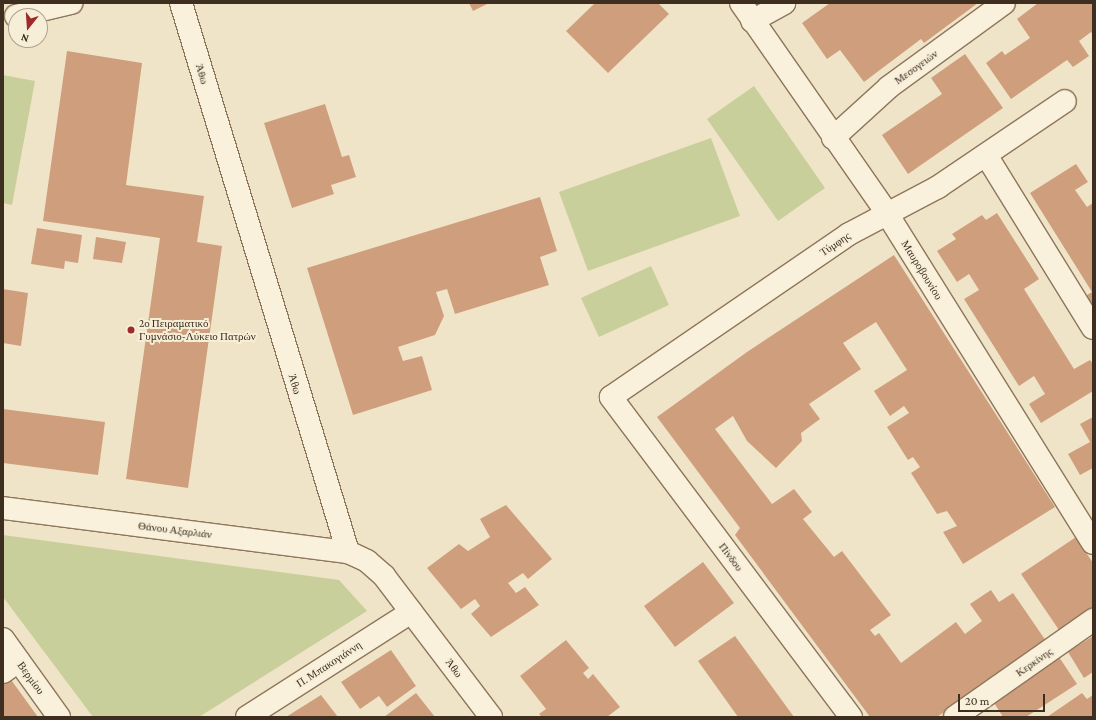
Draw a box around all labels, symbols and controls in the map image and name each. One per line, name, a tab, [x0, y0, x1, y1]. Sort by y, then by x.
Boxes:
north arrow	[8, 8, 48, 48]
text: N	[19, 32, 30, 45]
street label: Μεσογειών	[892, 47, 940, 87]
street label: Άθω	[193, 62, 211, 86]
street label: Τύμφης	[817, 229, 853, 259]
street label: Μαυροβουνίου	[899, 238, 945, 302]
place label: 2ο Πειραματικό Γυμνάσιο-Λύκειο Πατρών	[139, 317, 256, 343]
marker: 2ο Πειραματικό Γυμνάσιο-Λύκειο Πατρών	[126, 325, 136, 335]
street label: Άθω	[286, 372, 304, 396]
street label: Θάνου Αξαρλιάν	[137, 519, 213, 541]
street label: Πίνδου	[716, 540, 746, 574]
street label: Π. Μπακογιάννη	[294, 638, 364, 690]
street label: Κερκίνης	[1013, 645, 1055, 679]
street label: Άθω	[443, 656, 465, 680]
street label: Βερμίου	[15, 659, 47, 697]
scale bar	[960, 686, 1047, 712]
text: 20 m	[965, 694, 989, 708]

